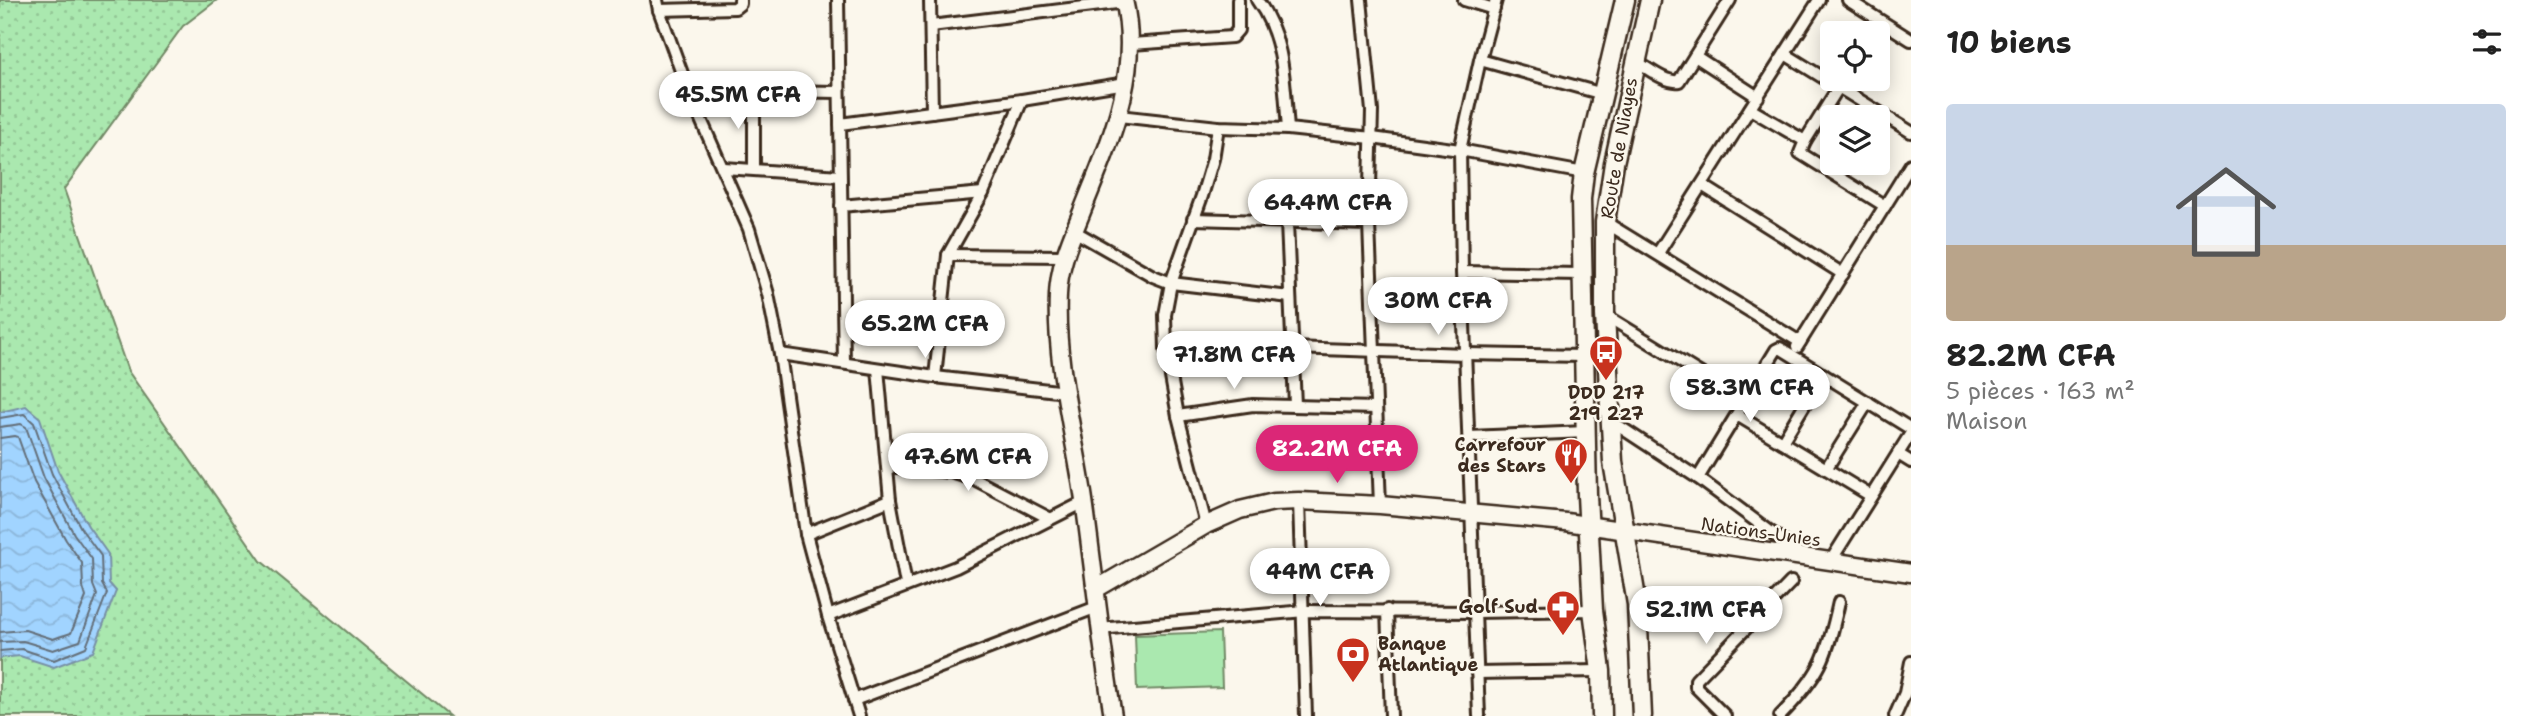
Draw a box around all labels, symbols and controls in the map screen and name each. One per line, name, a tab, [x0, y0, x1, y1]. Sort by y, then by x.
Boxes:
map controls	[1820, 21, 1890, 175]
button: locate	[1820, 21, 1890, 91]
text: 10 biens	[1946, 22, 2072, 63]
icon: filters	[2468, 23, 2506, 61]
pin: 45.5M CFA	[658, 72, 818, 131]
street label: Route de Niayes	[1595, 76, 1643, 220]
text: 45.5M CFA	[675, 79, 801, 109]
button: layers	[1820, 105, 1890, 175]
icon: home	[2163, 149, 2289, 275]
pin: 64.4M CFA	[1248, 180, 1408, 239]
text: 64.4M CFA	[1264, 187, 1392, 217]
pin: 30M CFA	[1373, 278, 1503, 337]
text: 30M CFA	[1384, 285, 1492, 315]
pin: 65.2M CFA	[845, 300, 1005, 360]
text: 65.2M CFA	[861, 308, 989, 338]
pin: 71.8M CFA	[1154, 332, 1314, 391]
bus stop icon: DDD 217 219 227	[1587, 333, 1625, 382]
text: 82.2M CFA	[1946, 335, 2116, 376]
text: 71.8M CFA	[1172, 339, 1296, 369]
pin: 58.3M CFA	[1670, 364, 1830, 424]
text: 58.3M CFA	[1686, 372, 1814, 402]
text: 5 pièces · 163 m²	[1946, 376, 2135, 406]
place label: DDD 217 219 227	[1568, 381, 1645, 426]
text: Maison	[1946, 406, 2027, 436]
pin: 82.2M CFA	[1257, 426, 1417, 485]
text: 82.2M CFA	[1272, 433, 1402, 463]
place label: Carrefour des Stars	[1455, 433, 1546, 478]
pin: 47.6M CFA	[888, 434, 1048, 493]
restaurant icon: Carrefour des Stars	[1552, 436, 1590, 485]
text: 47.6M CFA	[904, 441, 1032, 471]
street label: Nations-Unies	[1700, 512, 1822, 552]
pin: 44M CFA	[1255, 548, 1385, 608]
text: 44M CFA	[1266, 556, 1374, 586]
pin: 52.1M CFA	[1626, 586, 1786, 646]
pharmacy icon: Golf Sud	[1544, 588, 1582, 637]
text: 52.1M CFA	[1646, 594, 1766, 624]
place label: Golf Sud	[1459, 595, 1538, 619]
place label: Banque Atlantique	[1378, 632, 1479, 677]
bank icon: Banque Atlantique	[1334, 635, 1372, 684]

